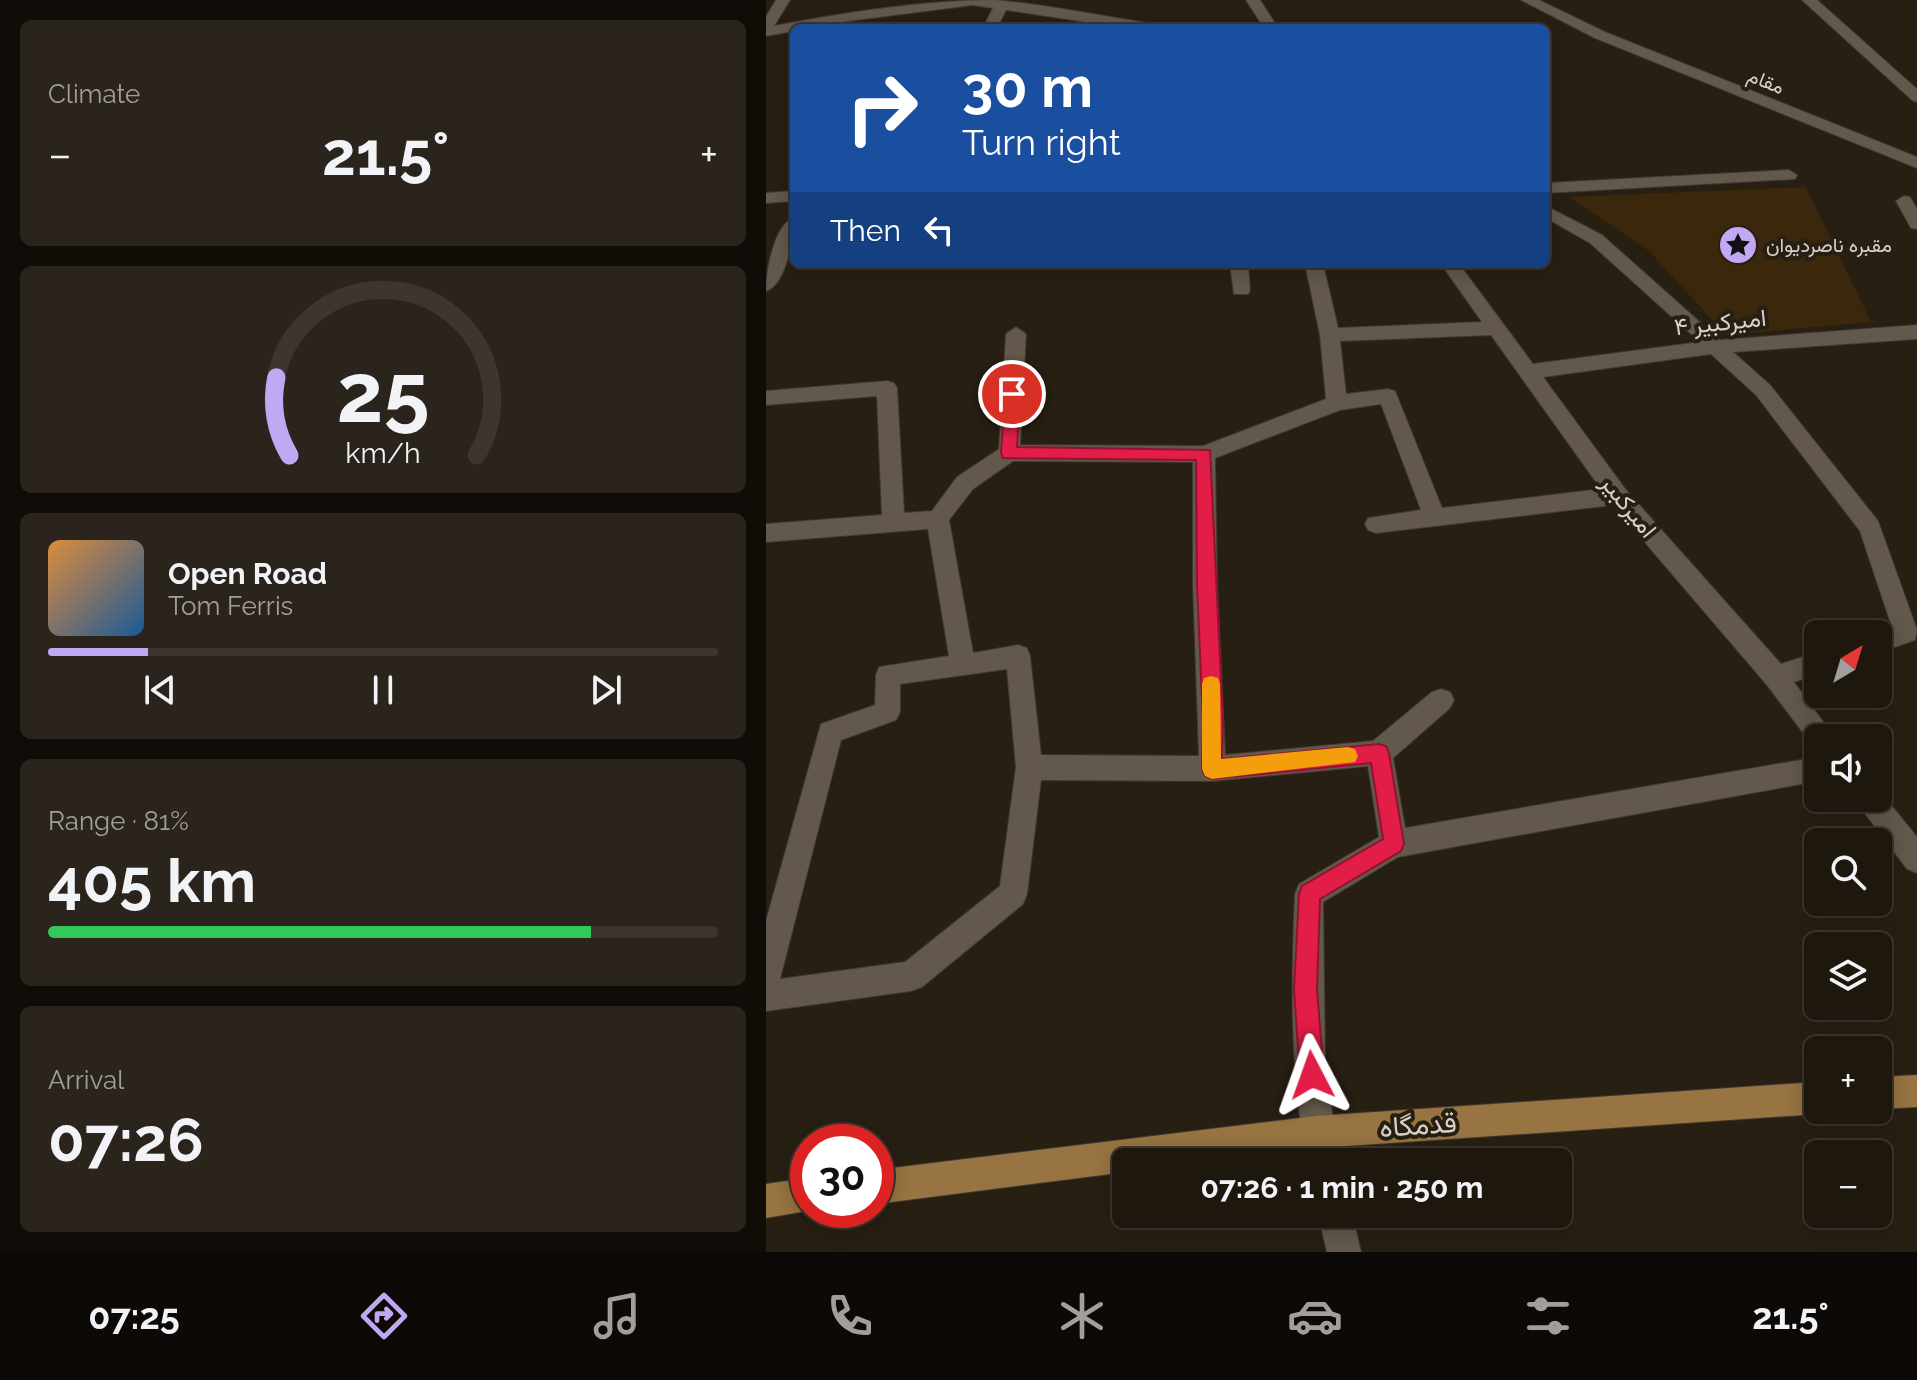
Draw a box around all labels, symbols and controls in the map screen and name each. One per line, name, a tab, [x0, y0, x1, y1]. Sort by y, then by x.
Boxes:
text: 30 m	[962, 54, 1093, 120]
icon: right	[830, 56, 934, 160]
street label: مقام	[1744, 63, 1788, 100]
text: Climate	[48, 79, 140, 109]
text: 21.5°	[322, 119, 449, 189]
text: Turn right	[962, 121, 1121, 163]
text: −	[48, 129, 72, 180]
text: +	[700, 129, 718, 180]
icon: left	[917, 208, 961, 252]
text: Then	[830, 213, 901, 248]
place icon: مقبره ناصردیوان	[1717, 224, 1759, 266]
place label: مقبره ناصردیوان	[1766, 233, 1892, 258]
street label: امیرکبیر ۴	[1672, 303, 1768, 342]
text: 25	[336, 343, 430, 440]
pin	[978, 360, 1046, 428]
icon: arrive	[990, 372, 1034, 416]
text: km/h	[345, 436, 421, 470]
street label: امیرکبیر	[1593, 468, 1663, 544]
text: Open Road	[168, 556, 327, 591]
text: Tom Ferris	[168, 591, 293, 621]
north arrow	[1804, 620, 1892, 708]
map controls	[1804, 620, 1892, 1228]
icon: previous	[138, 668, 182, 712]
icon: pause	[361, 668, 405, 712]
icon: next	[584, 668, 628, 712]
button: sound	[1804, 724, 1892, 812]
text: Range · 81%	[48, 806, 189, 836]
button: search	[1804, 828, 1892, 916]
text: 405 km	[48, 846, 256, 916]
button: layers	[1804, 932, 1892, 1020]
position arrow	[1270, 1033, 1354, 1117]
button: +	[1804, 1036, 1892, 1124]
text: Arrival	[48, 1065, 124, 1095]
text: 07:26	[48, 1105, 204, 1175]
street label: قدمگاه	[1378, 1106, 1458, 1144]
speed limit sign: 30	[790, 1124, 894, 1228]
button: −	[1804, 1140, 1892, 1228]
text: 07:26 · 1 min · 250 m	[1201, 1170, 1483, 1205]
icon: directions	[356, 1288, 412, 1344]
icon: music	[589, 1288, 645, 1344]
icon: phone	[822, 1288, 878, 1344]
icon: climate	[1054, 1288, 1110, 1344]
icon: car	[1287, 1288, 1343, 1344]
icon: filters	[1520, 1288, 1576, 1344]
text: 07:25	[88, 1295, 180, 1337]
text: 21.5°	[1752, 1295, 1829, 1337]

